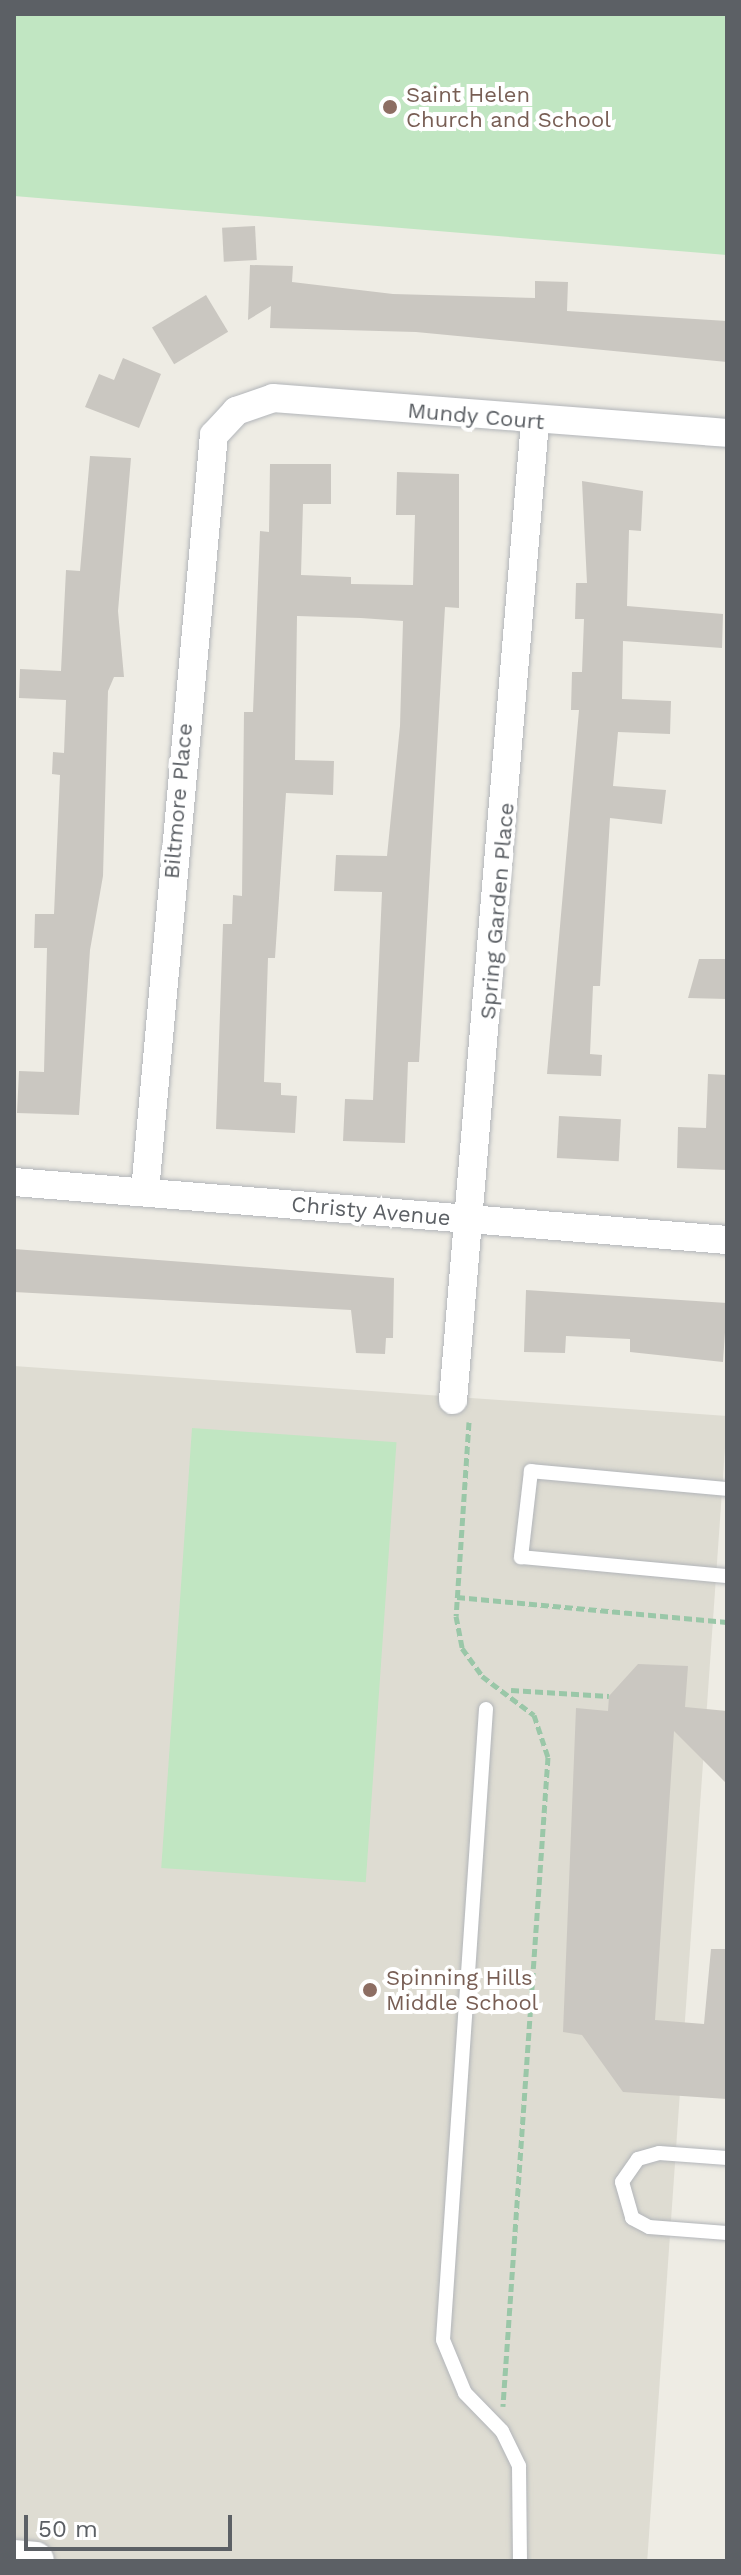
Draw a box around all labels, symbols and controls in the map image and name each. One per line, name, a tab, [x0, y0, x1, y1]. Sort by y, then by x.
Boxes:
place label: Saint Helen Church and School	[406, 81, 611, 132]
marker: Saint Helen Church and School	[381, 98, 399, 116]
street label: Mundy Court	[406, 397, 546, 435]
street label: Biltmore Place	[158, 722, 198, 880]
street label: Spring Garden Place	[474, 801, 520, 1021]
street label: Christy Avenue	[290, 1191, 452, 1231]
place label: Spinning Hills Middle School	[386, 1964, 538, 2016]
marker: Spinning Hills Middle School	[361, 1981, 379, 1999]
scale bar	[28, 2499, 236, 2549]
text: 50 m	[38, 2515, 98, 2543]

